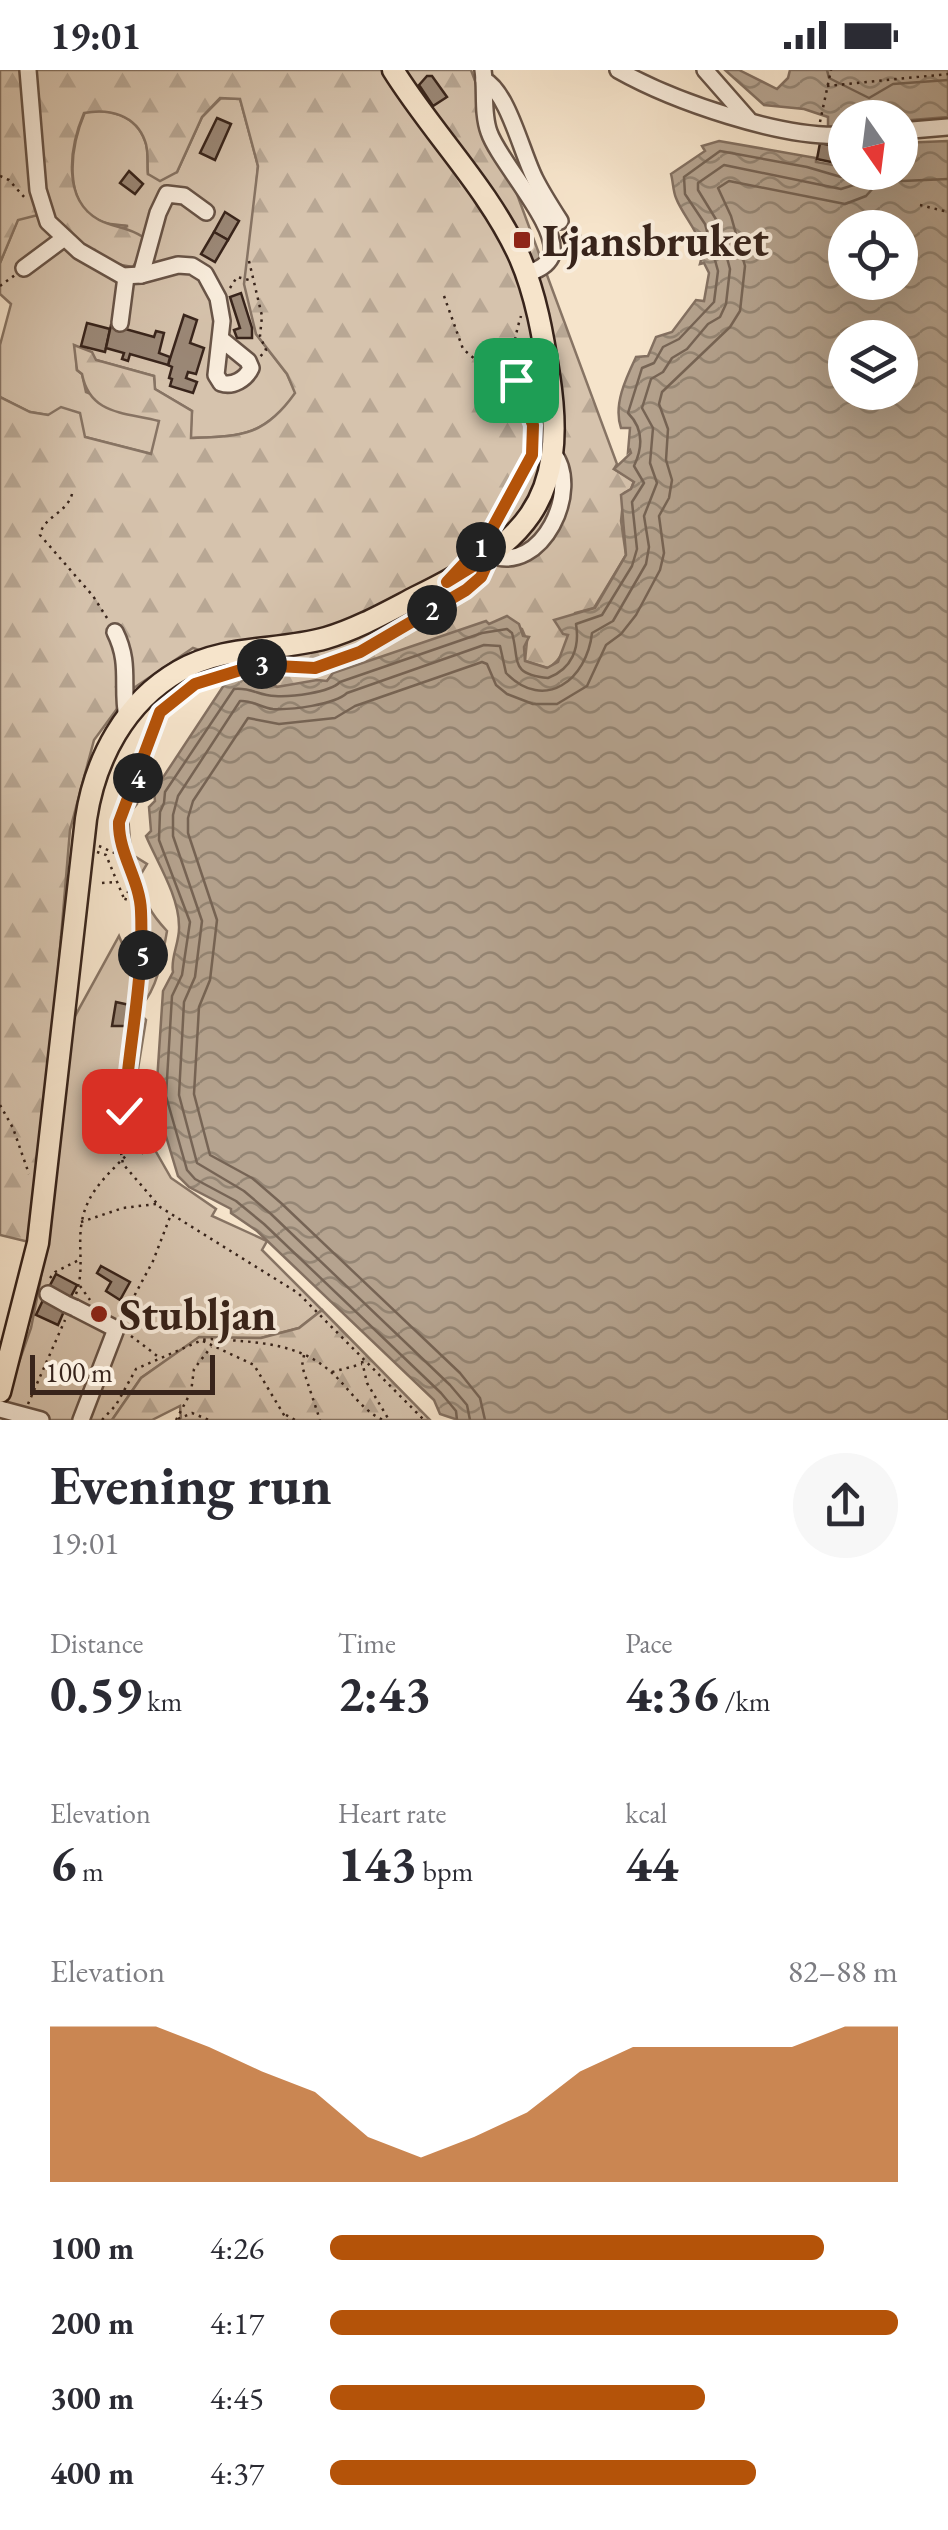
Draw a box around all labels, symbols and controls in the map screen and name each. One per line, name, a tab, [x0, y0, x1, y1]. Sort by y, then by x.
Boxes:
text: 19:01	[50, 11, 141, 60]
north arrow	[828, 100, 918, 190]
map controls	[828, 100, 918, 410]
button: locate	[828, 210, 918, 300]
place label: Ljansbruket	[542, 211, 769, 270]
marker: Ljansbruket	[511, 229, 533, 251]
button: layers	[828, 320, 918, 410]
pin	[474, 338, 559, 423]
icon: arrive	[489, 353, 544, 408]
pin: 1	[456, 522, 506, 572]
text: 1	[474, 529, 488, 565]
pin: 2	[407, 585, 457, 635]
text: 2	[425, 592, 439, 628]
pin: 3	[237, 639, 287, 689]
text: 3	[255, 646, 269, 682]
pin: 4	[113, 753, 163, 803]
text: 4	[131, 760, 145, 796]
pin: 5	[118, 930, 168, 980]
text: 5	[136, 937, 150, 973]
pin	[82, 1069, 167, 1154]
icon: check	[97, 1084, 152, 1139]
place label: Stubljan	[119, 1285, 277, 1344]
marker: Stubljan	[88, 1303, 110, 1325]
scale bar	[30, 1350, 215, 1394]
text: 100 m	[45, 1354, 113, 1390]
text: Evening run	[50, 1449, 332, 1520]
button: share	[793, 1453, 898, 1558]
text: 19:01	[50, 1522, 119, 1564]
text: Distance	[50, 1625, 144, 1661]
text: Time	[338, 1625, 396, 1661]
text: Pace	[625, 1625, 672, 1661]
text: 0.59	[50, 1661, 142, 1726]
text: 2:43	[338, 1661, 431, 1726]
text: 4:36	[625, 1661, 719, 1726]
text: km	[142, 1683, 182, 1719]
text: /km	[719, 1683, 770, 1719]
text: Elevation	[50, 1795, 151, 1831]
text: Heart rate	[338, 1795, 446, 1831]
text: kcal	[625, 1795, 667, 1831]
text: 6	[50, 1831, 76, 1896]
text: 143	[338, 1831, 417, 1896]
text: 44	[625, 1831, 678, 1896]
text: m	[76, 1853, 104, 1889]
text: bpm	[417, 1853, 473, 1889]
text: Elevation	[50, 1950, 165, 1992]
text: 82–88 m	[788, 1950, 898, 1992]
text: 100 m	[50, 2227, 134, 2269]
text: 4:26	[210, 2227, 264, 2269]
text: 200 m	[50, 2302, 134, 2344]
text: 4:17	[210, 2302, 264, 2344]
text: 300 m	[50, 2377, 134, 2419]
text: 4:45	[210, 2377, 264, 2419]
text: 400 m	[50, 2452, 134, 2494]
text: 4:37	[210, 2452, 264, 2494]

